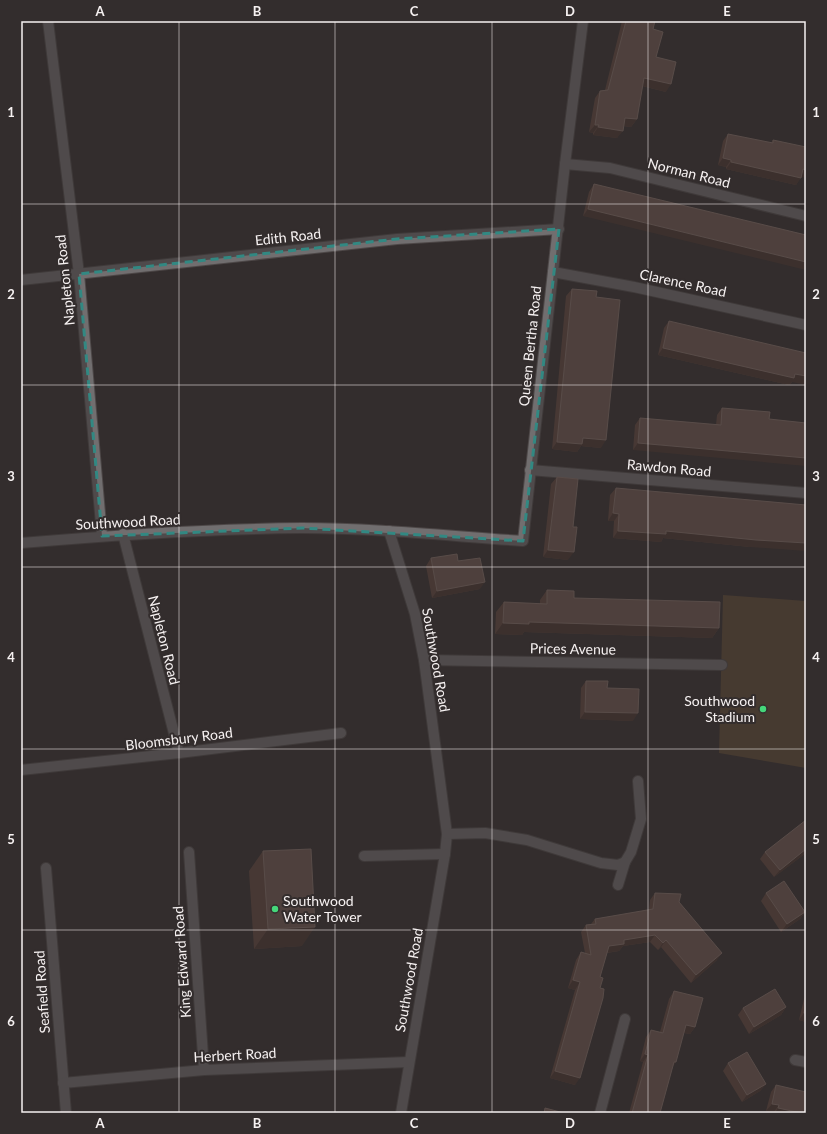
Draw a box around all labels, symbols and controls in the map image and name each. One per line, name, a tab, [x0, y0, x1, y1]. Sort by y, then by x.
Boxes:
text: A	[94, 3, 105, 19]
text: B	[253, 3, 262, 19]
text: C	[410, 3, 419, 19]
text: D	[565, 3, 575, 19]
text: E	[723, 3, 731, 19]
text: 1	[7, 104, 15, 120]
text: 1	[812, 104, 820, 120]
street label: Norman Road	[646, 154, 732, 191]
street label: Edith Road	[254, 225, 322, 248]
street label: Napleton Road	[51, 234, 78, 326]
street label: Clarence Road	[638, 265, 728, 300]
street label: Queen Bertha Road	[515, 285, 544, 407]
text: 2	[7, 286, 15, 302]
text: 2	[812, 286, 820, 302]
street label: Rawdon Road	[626, 455, 712, 480]
text: 3	[7, 468, 15, 484]
text: 3	[812, 468, 820, 484]
street label: Southwood Road	[75, 510, 181, 533]
street label: Napleton Road	[145, 594, 184, 686]
street label: Southwood Road	[419, 607, 454, 713]
street label: Prices Avenue	[530, 639, 616, 658]
text: 4	[7, 649, 15, 665]
text: 4	[812, 649, 820, 665]
place label: Southwood Stadium	[684, 692, 755, 725]
marker: Southwood Stadium	[758, 704, 768, 714]
street label: Bloomsbury Road	[124, 723, 234, 754]
text: 5	[7, 831, 15, 847]
text: 5	[812, 831, 820, 847]
place label: Southwood Water Tower	[283, 892, 362, 925]
marker: Southwood Water Tower	[270, 904, 280, 914]
street label: King Edward Road	[169, 906, 194, 1019]
street label: Southwood Road	[391, 927, 426, 1033]
street label: Seafield Road	[30, 950, 53, 1034]
text: 6	[7, 1013, 15, 1029]
text: 6	[812, 1013, 820, 1029]
street label: Herbert Road	[193, 1044, 277, 1065]
text: A	[94, 1115, 105, 1131]
text: B	[253, 1115, 262, 1131]
text: C	[410, 1115, 419, 1131]
text: D	[565, 1115, 575, 1131]
text: E	[723, 1115, 731, 1131]

